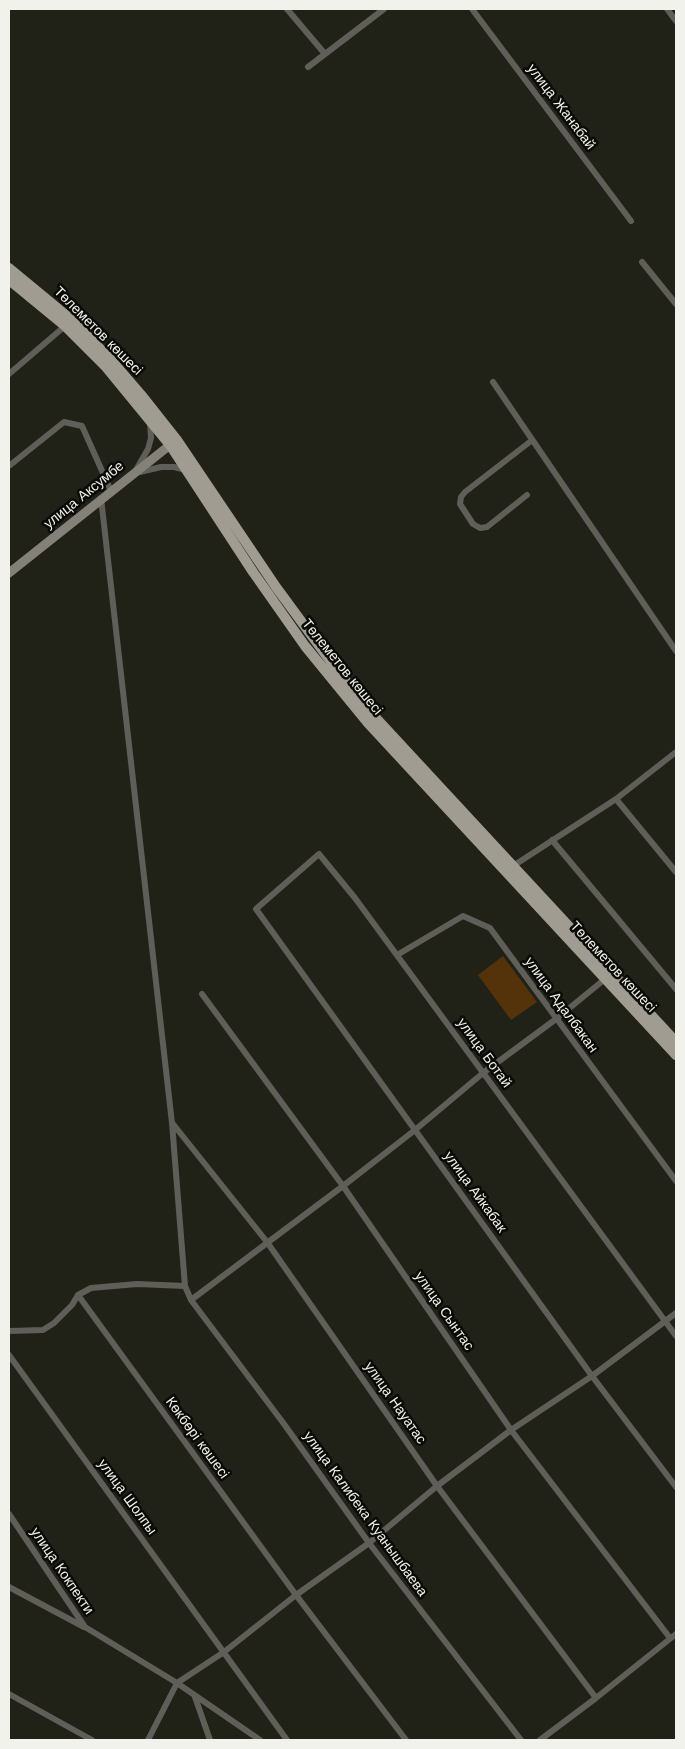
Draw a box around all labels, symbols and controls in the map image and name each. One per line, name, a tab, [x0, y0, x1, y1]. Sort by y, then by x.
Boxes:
street label: улица Жанабай	[523, 61, 599, 153]
street label: Төлеметов көшесі	[50, 283, 146, 379]
street label: улица Аксумбе	[41, 458, 127, 532]
street label: Төлеметов көшесі	[298, 616, 386, 718]
street label: Төлеметов көшесі	[566, 918, 660, 1016]
street label: улица Адалбакан	[521, 954, 601, 1056]
street label: улица Ботай	[453, 1015, 515, 1091]
street label: улица Айкабак	[440, 1148, 510, 1236]
street label: улица Сынтас	[411, 1268, 477, 1354]
street label: улица Науатас	[360, 1359, 430, 1447]
street label: Көкбөрі көшесі	[162, 1394, 232, 1482]
street label: улица Калибека Куанышбаева	[299, 1428, 431, 1600]
street label: улица Шолпы	[94, 1456, 160, 1538]
street label: улица Кокпекти	[27, 1524, 97, 1618]

